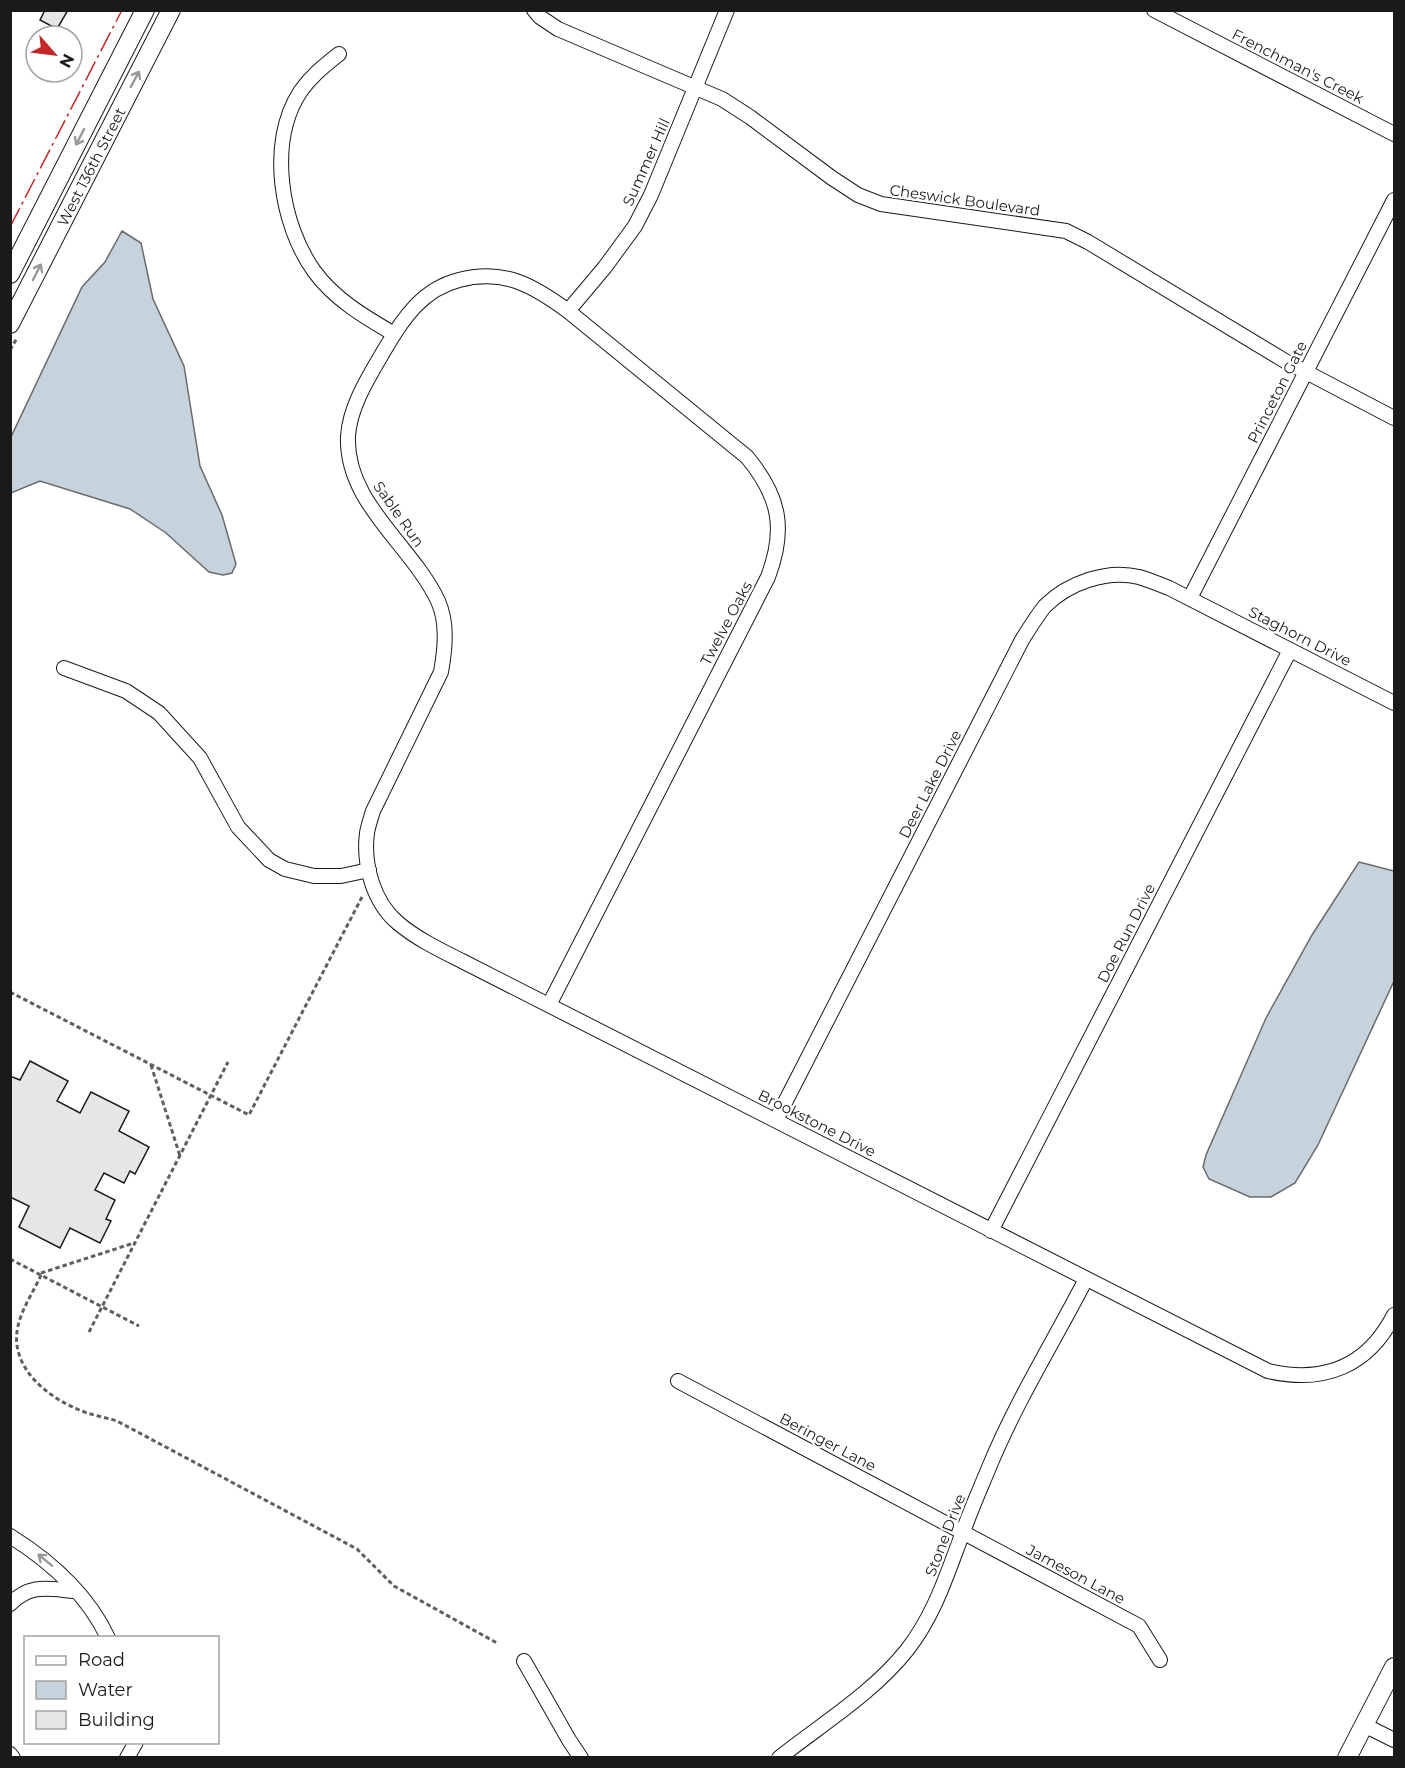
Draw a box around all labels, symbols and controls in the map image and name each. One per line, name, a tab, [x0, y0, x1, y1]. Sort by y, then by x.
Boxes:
north arrow	[24, 24, 84, 84]
street label: Frenchman's Creek	[1229, 24, 1367, 108]
text: N	[55, 51, 78, 71]
one-way arrow	[130, 71, 141, 89]
street label: West 136th Street	[52, 104, 129, 229]
street label: Summer Hill	[618, 115, 674, 209]
one-way arrow	[74, 128, 85, 146]
street label: Cheswick Boulevard	[888, 180, 1042, 220]
one-way arrow	[32, 263, 43, 281]
street label: Princeton Gate	[1243, 338, 1311, 446]
street label: Sable Run	[369, 477, 429, 551]
street label: Twelve Oaks	[696, 578, 756, 668]
street label: Staghorn Drive	[1245, 602, 1355, 670]
street label: Deer Lake Drive	[895, 727, 965, 841]
street label: Doe Run Drive	[1093, 880, 1159, 986]
street label: Brookstone Drive	[755, 1085, 879, 1161]
street label: Beringer Lane	[776, 1409, 880, 1475]
street label: Stone Drive	[921, 1491, 969, 1579]
street label: Jameson Lane	[1023, 1540, 1129, 1608]
one-way arrow	[37, 1554, 53, 1567]
legend	[24, 1636, 219, 1744]
text: Road	[78, 1649, 125, 1671]
text: Water	[78, 1679, 133, 1701]
text: Building	[78, 1709, 155, 1731]

